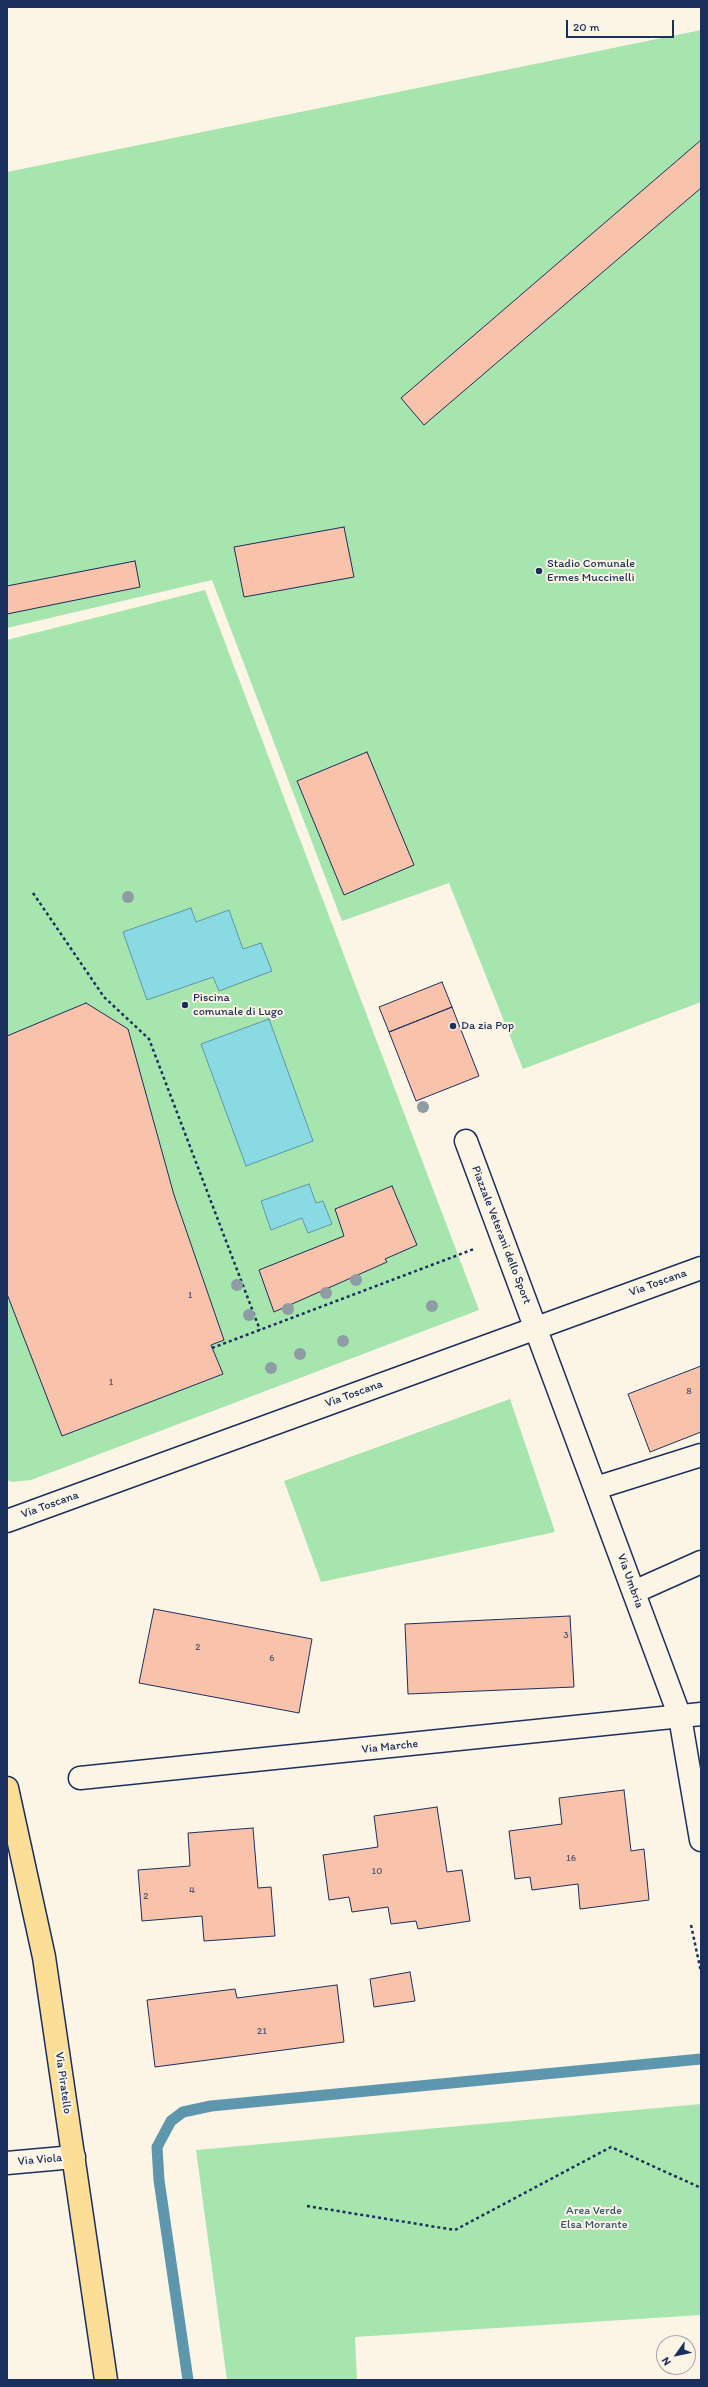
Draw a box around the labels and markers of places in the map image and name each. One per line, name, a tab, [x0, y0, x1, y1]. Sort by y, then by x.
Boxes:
place label: Stadio Comunale Ermes Muccinelli	[547, 557, 635, 585]
marker: Stadio Comunale Ermes Muccinelli	[534, 566, 544, 576]
place label: Piscina comunale di Lugo	[193, 991, 283, 1019]
marker: Piscina comunale di Lugo	[180, 1000, 190, 1010]
place label: Da zia Pop	[461, 1019, 514, 1033]
marker: Da zia Pop	[448, 1021, 458, 1031]

